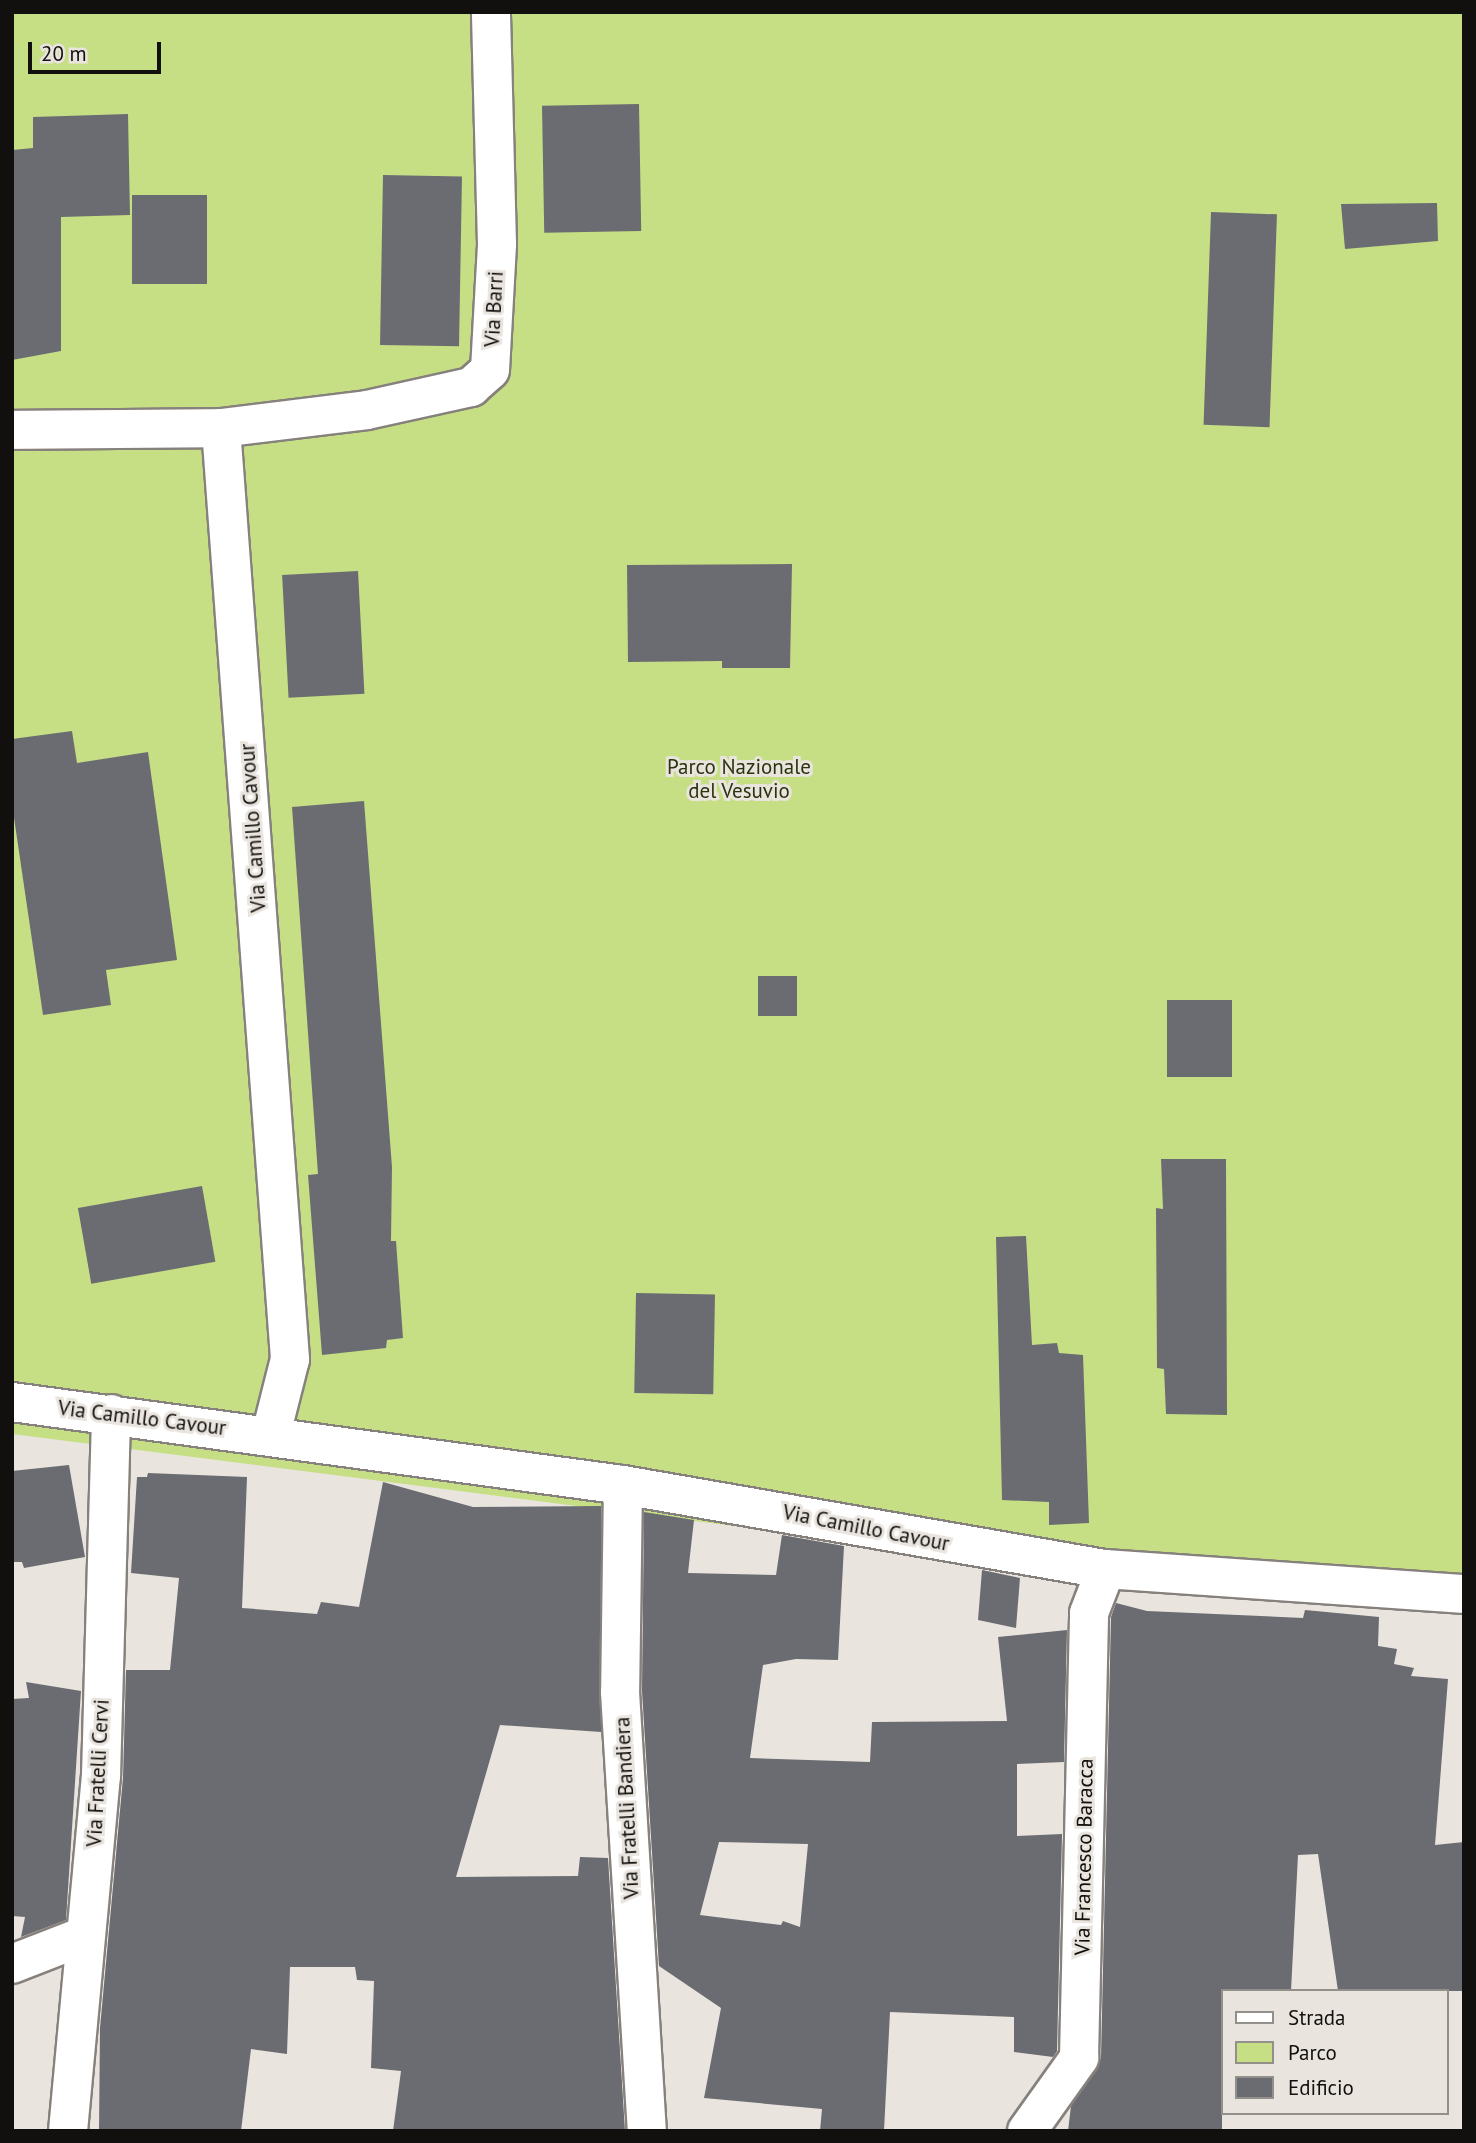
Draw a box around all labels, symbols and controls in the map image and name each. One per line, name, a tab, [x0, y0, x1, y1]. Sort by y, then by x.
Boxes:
scale bar	[32, 28, 164, 72]
text: 20 m	[41, 40, 87, 67]
street label: Via Barri	[479, 270, 509, 348]
street label: Via Camillo Cavour	[235, 743, 271, 913]
park label: Parco Nazionale del Vesuvio	[667, 754, 811, 804]
street label: Via Camillo Cavour	[57, 1395, 227, 1441]
street label: Via Camillo Cavour	[781, 1499, 951, 1557]
street label: Via Fratelli Cervi	[82, 1699, 114, 1847]
street label: Via Fratelli Bandiera	[610, 1716, 644, 1900]
street label: Via Francesco Baracca	[1070, 1758, 1098, 1956]
legend	[1220, 1989, 1448, 2115]
text: Strada	[1288, 2004, 1346, 2031]
text: Parco	[1288, 2039, 1337, 2066]
text: Edificio	[1288, 2074, 1354, 2101]

